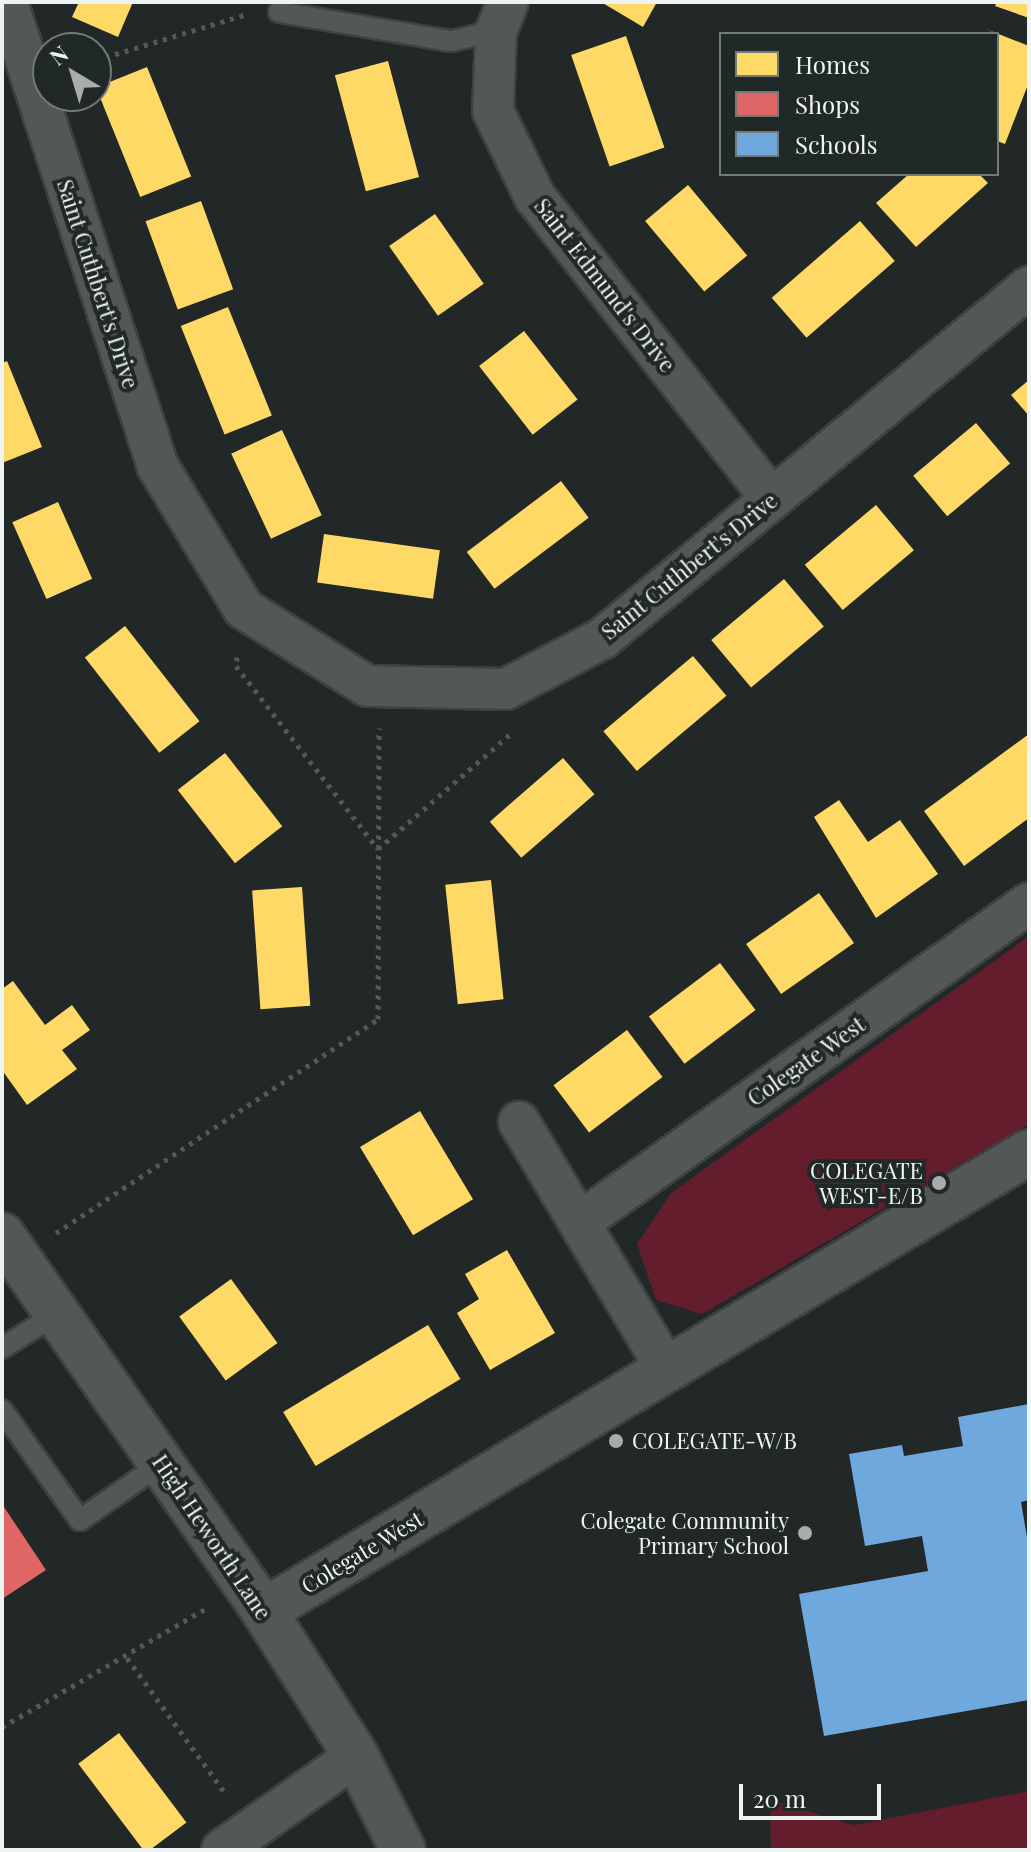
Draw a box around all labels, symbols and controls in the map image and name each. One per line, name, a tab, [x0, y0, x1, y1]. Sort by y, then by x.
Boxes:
north arrow	[32, 32, 112, 112]
legend	[719, 32, 999, 176]
text: N	[43, 38, 74, 71]
text: Homes	[795, 48, 870, 80]
text: Shops	[795, 88, 860, 120]
text: Schools	[795, 128, 877, 160]
street label: Saint Cuthbert's Drive	[52, 176, 144, 392]
street label: Saint Edmund's Drive	[529, 193, 681, 377]
street label: Saint Cuthbert's Drive	[596, 487, 782, 645]
street label: Colegate West	[742, 1011, 870, 1111]
place label: COLEGATE WEST-E/B	[810, 1157, 923, 1208]
marker: COLEGATE WEST-E/B	[930, 1174, 948, 1192]
place label: COLEGATE-W/B	[632, 1428, 797, 1454]
marker: COLEGATE-W/B	[607, 1432, 625, 1450]
street label: High Heworth Lane	[147, 1449, 277, 1625]
street label: Colegate West	[296, 1505, 428, 1599]
place label: Colegate Community Primary School	[581, 1507, 789, 1558]
marker: Colegate Community Primary School	[796, 1524, 814, 1542]
scale bar	[743, 1768, 885, 1818]
text: 20 m	[753, 1782, 806, 1814]

